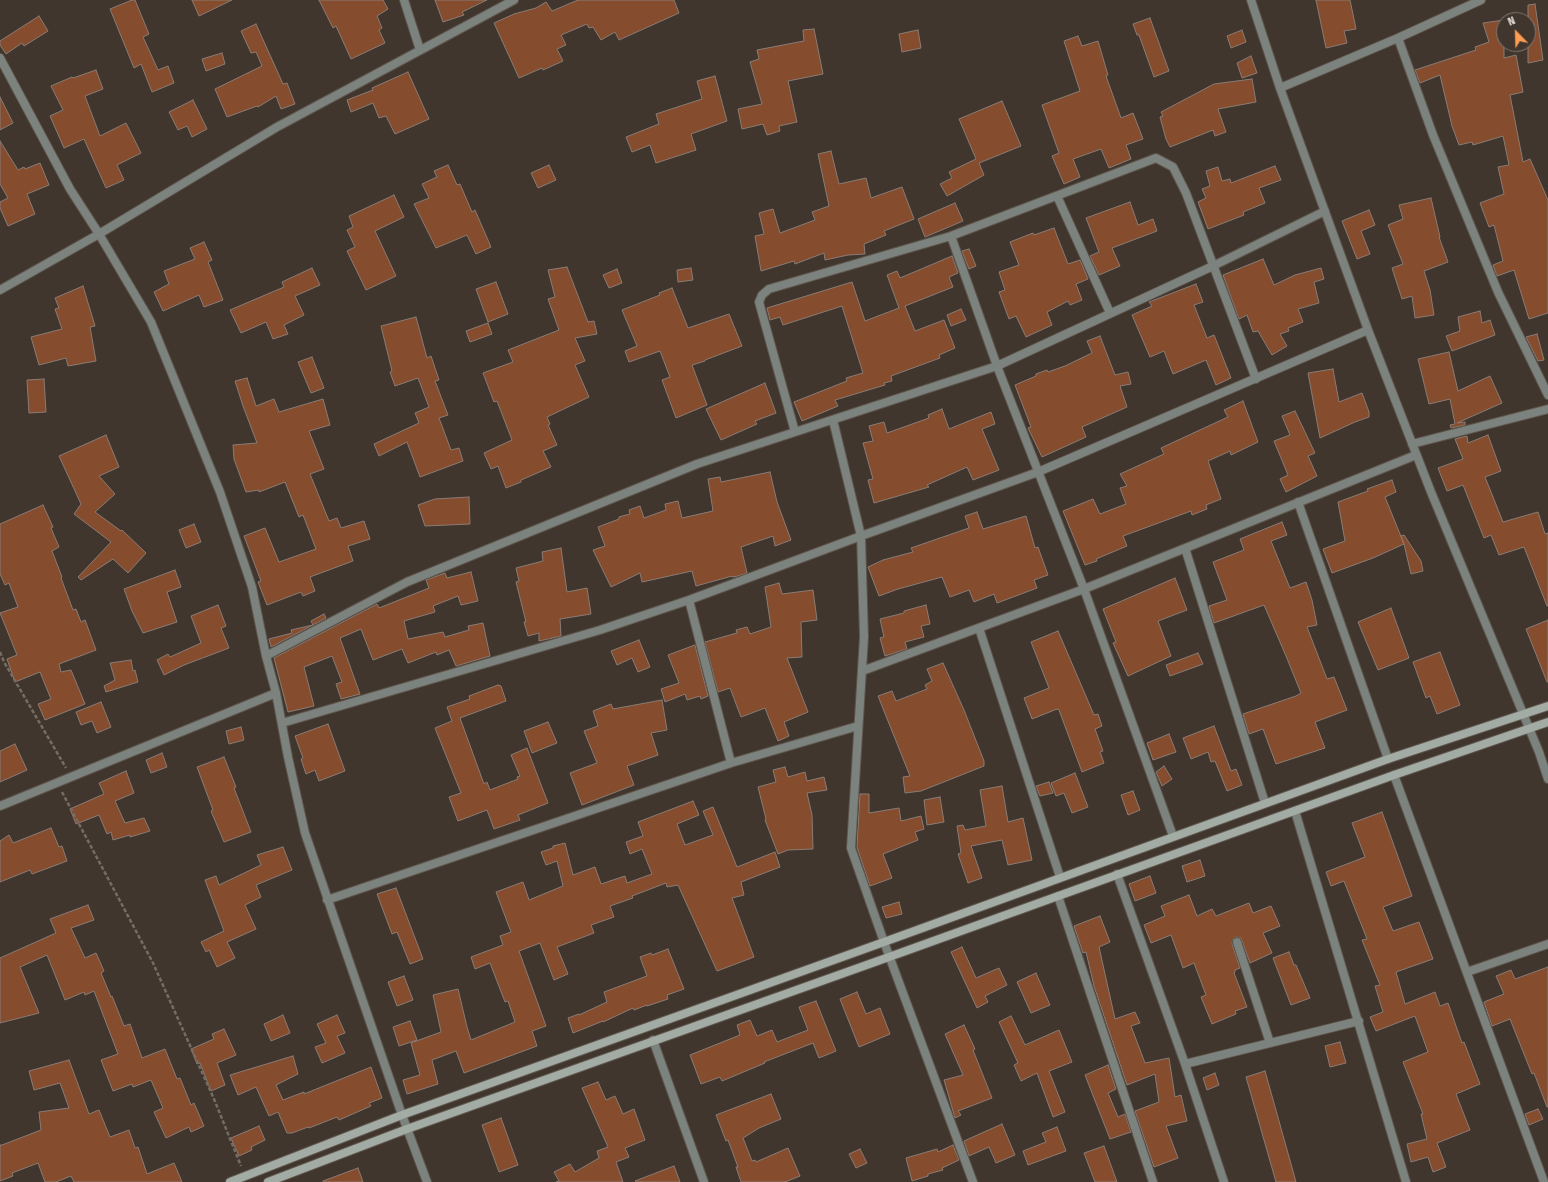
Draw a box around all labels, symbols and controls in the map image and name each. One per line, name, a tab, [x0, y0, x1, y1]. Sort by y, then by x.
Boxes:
north arrow	[1496, 12, 1536, 52]
text: N	[1506, 14, 1517, 29]

